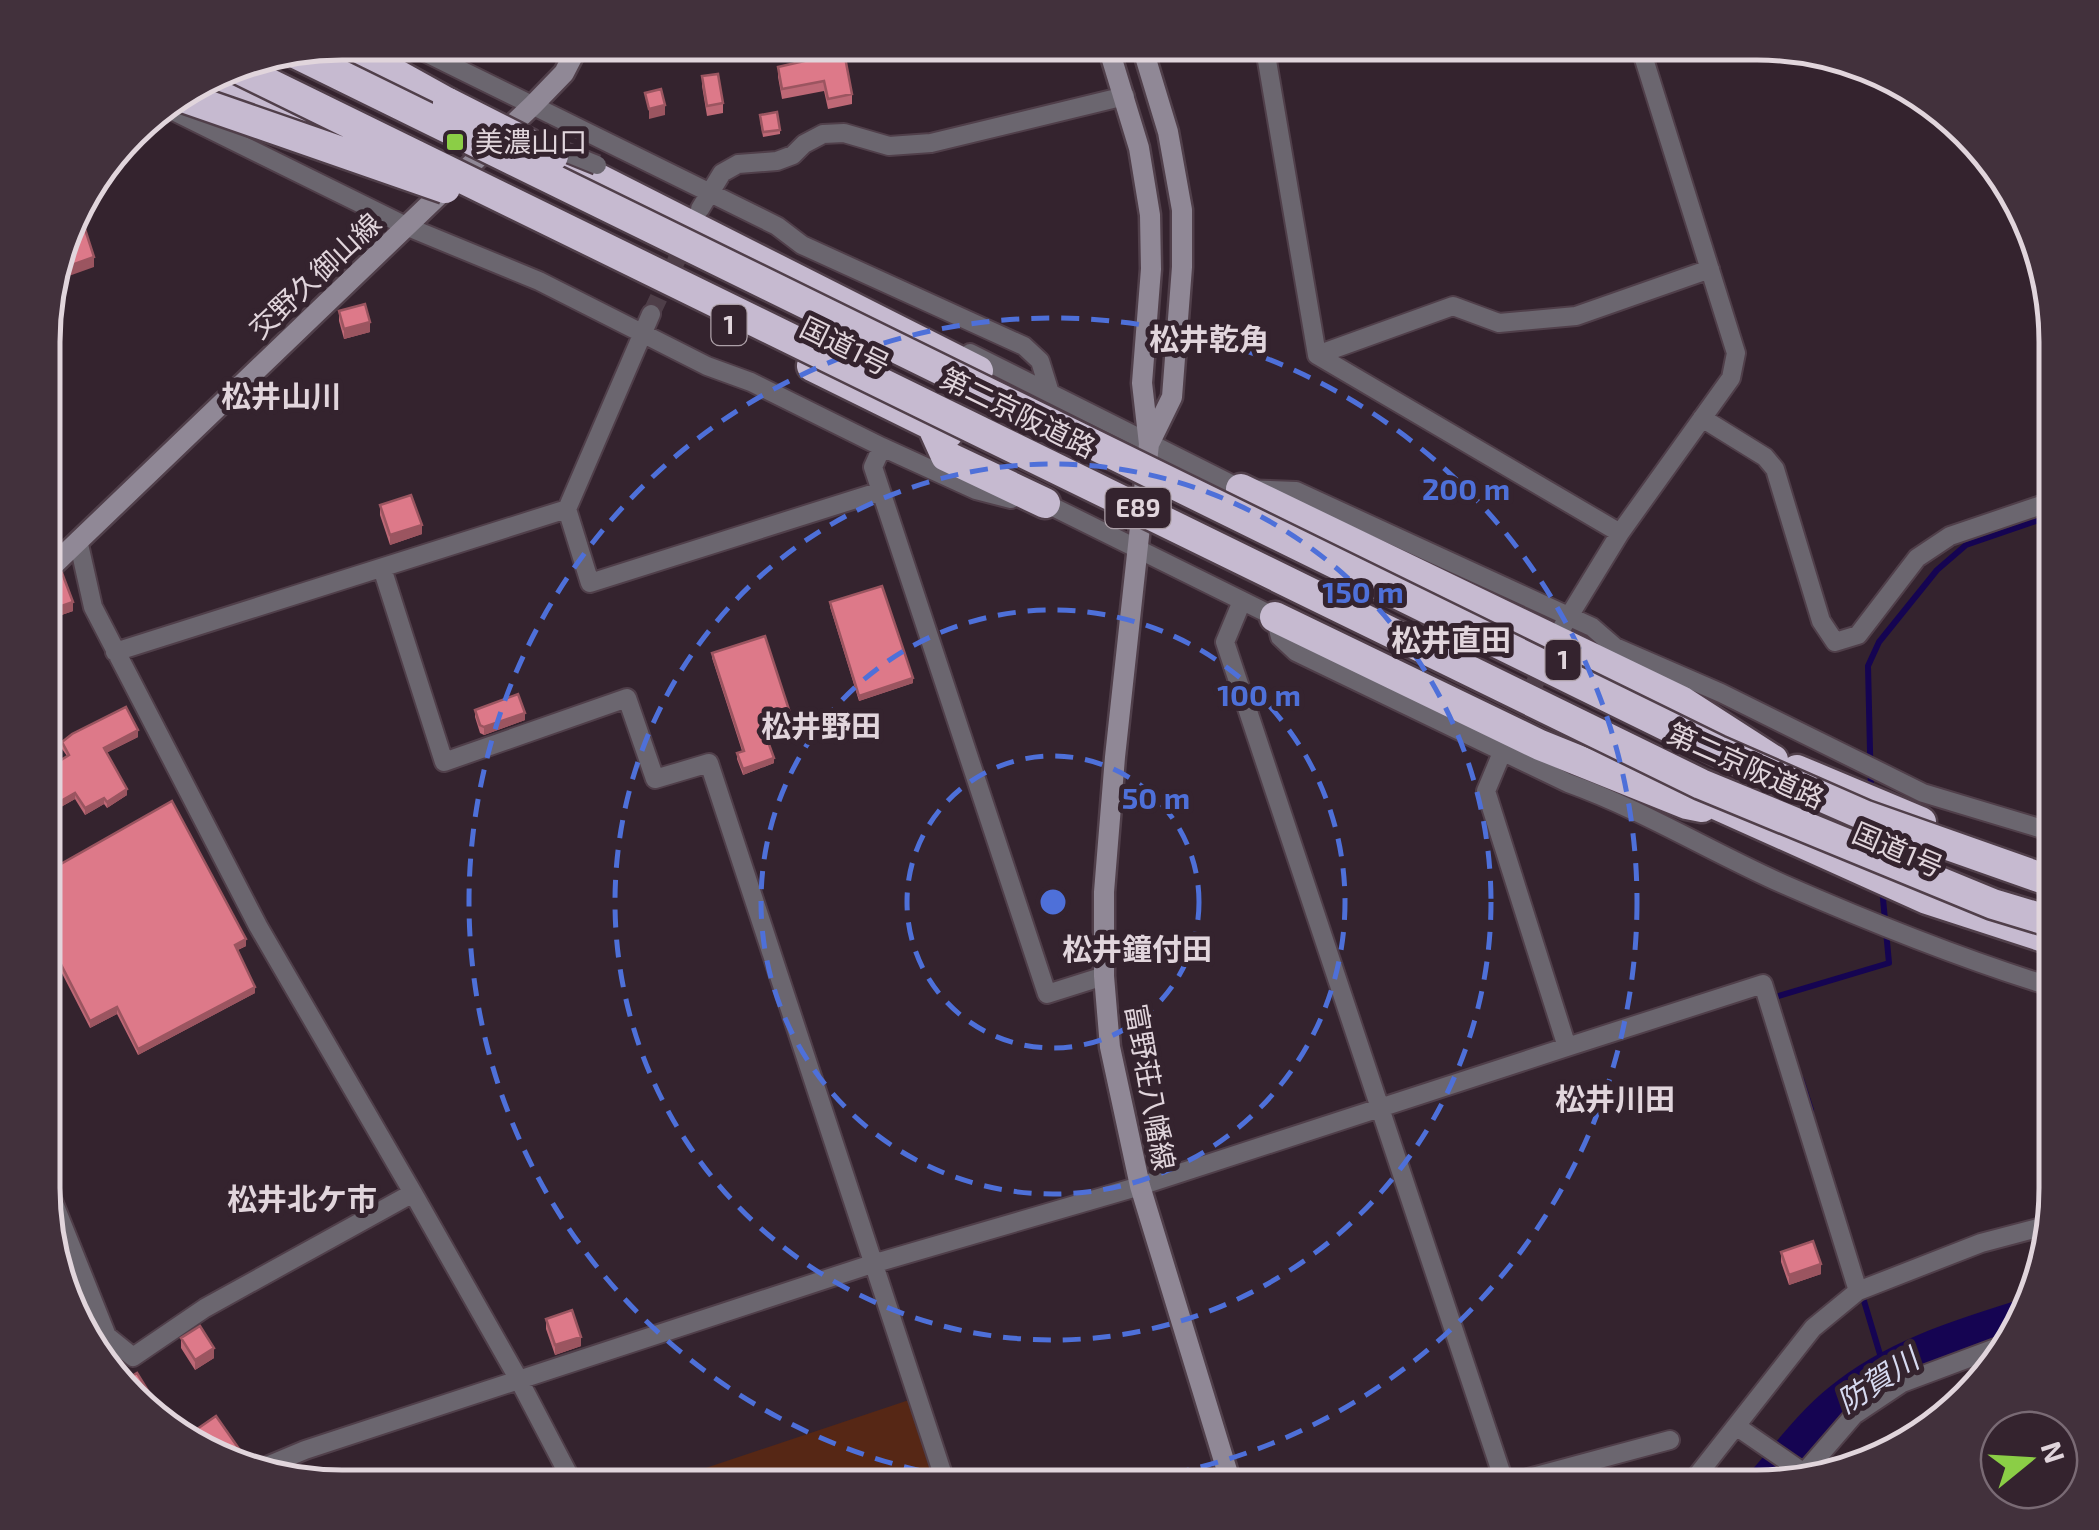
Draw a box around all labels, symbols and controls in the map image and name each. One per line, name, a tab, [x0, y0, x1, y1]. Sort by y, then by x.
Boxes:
place label: 美濃山口	[475, 124, 587, 158]
marker: 美濃山口	[444, 131, 466, 153]
street label: 交野久御山線	[241, 206, 387, 345]
road number: 1	[712, 305, 746, 345]
street label: 国道1号	[795, 309, 896, 381]
district label: 松井乾角	[1149, 320, 1269, 356]
street label: 第二京阪道路	[935, 360, 1101, 464]
district label: 松井山川	[221, 377, 341, 413]
text: 200 m	[1422, 470, 1510, 506]
road number: E89	[1106, 488, 1170, 528]
text: 150 m	[1322, 573, 1404, 609]
district label: 松井直田	[1391, 621, 1511, 657]
road number: 1	[1546, 640, 1580, 680]
text: 100 m	[1217, 676, 1301, 712]
district label: 松井野田	[761, 707, 881, 743]
street label: 第二京阪道路	[1663, 715, 1830, 815]
text: 50 m	[1122, 779, 1190, 815]
street label: 国道1号	[1848, 815, 1949, 883]
centre of rings	[1035, 884, 1071, 920]
district label: 松井鐘付田	[1062, 930, 1212, 966]
street label: 富野荘八幡線	[1120, 1001, 1182, 1173]
district label: 松井川田	[1555, 1080, 1675, 1116]
district label: 松井北ケ市	[227, 1180, 377, 1216]
water label: 防賀川	[1829, 1338, 1927, 1419]
north arrow	[1979, 1410, 2079, 1510]
text: N	[2034, 1437, 2073, 1467]

